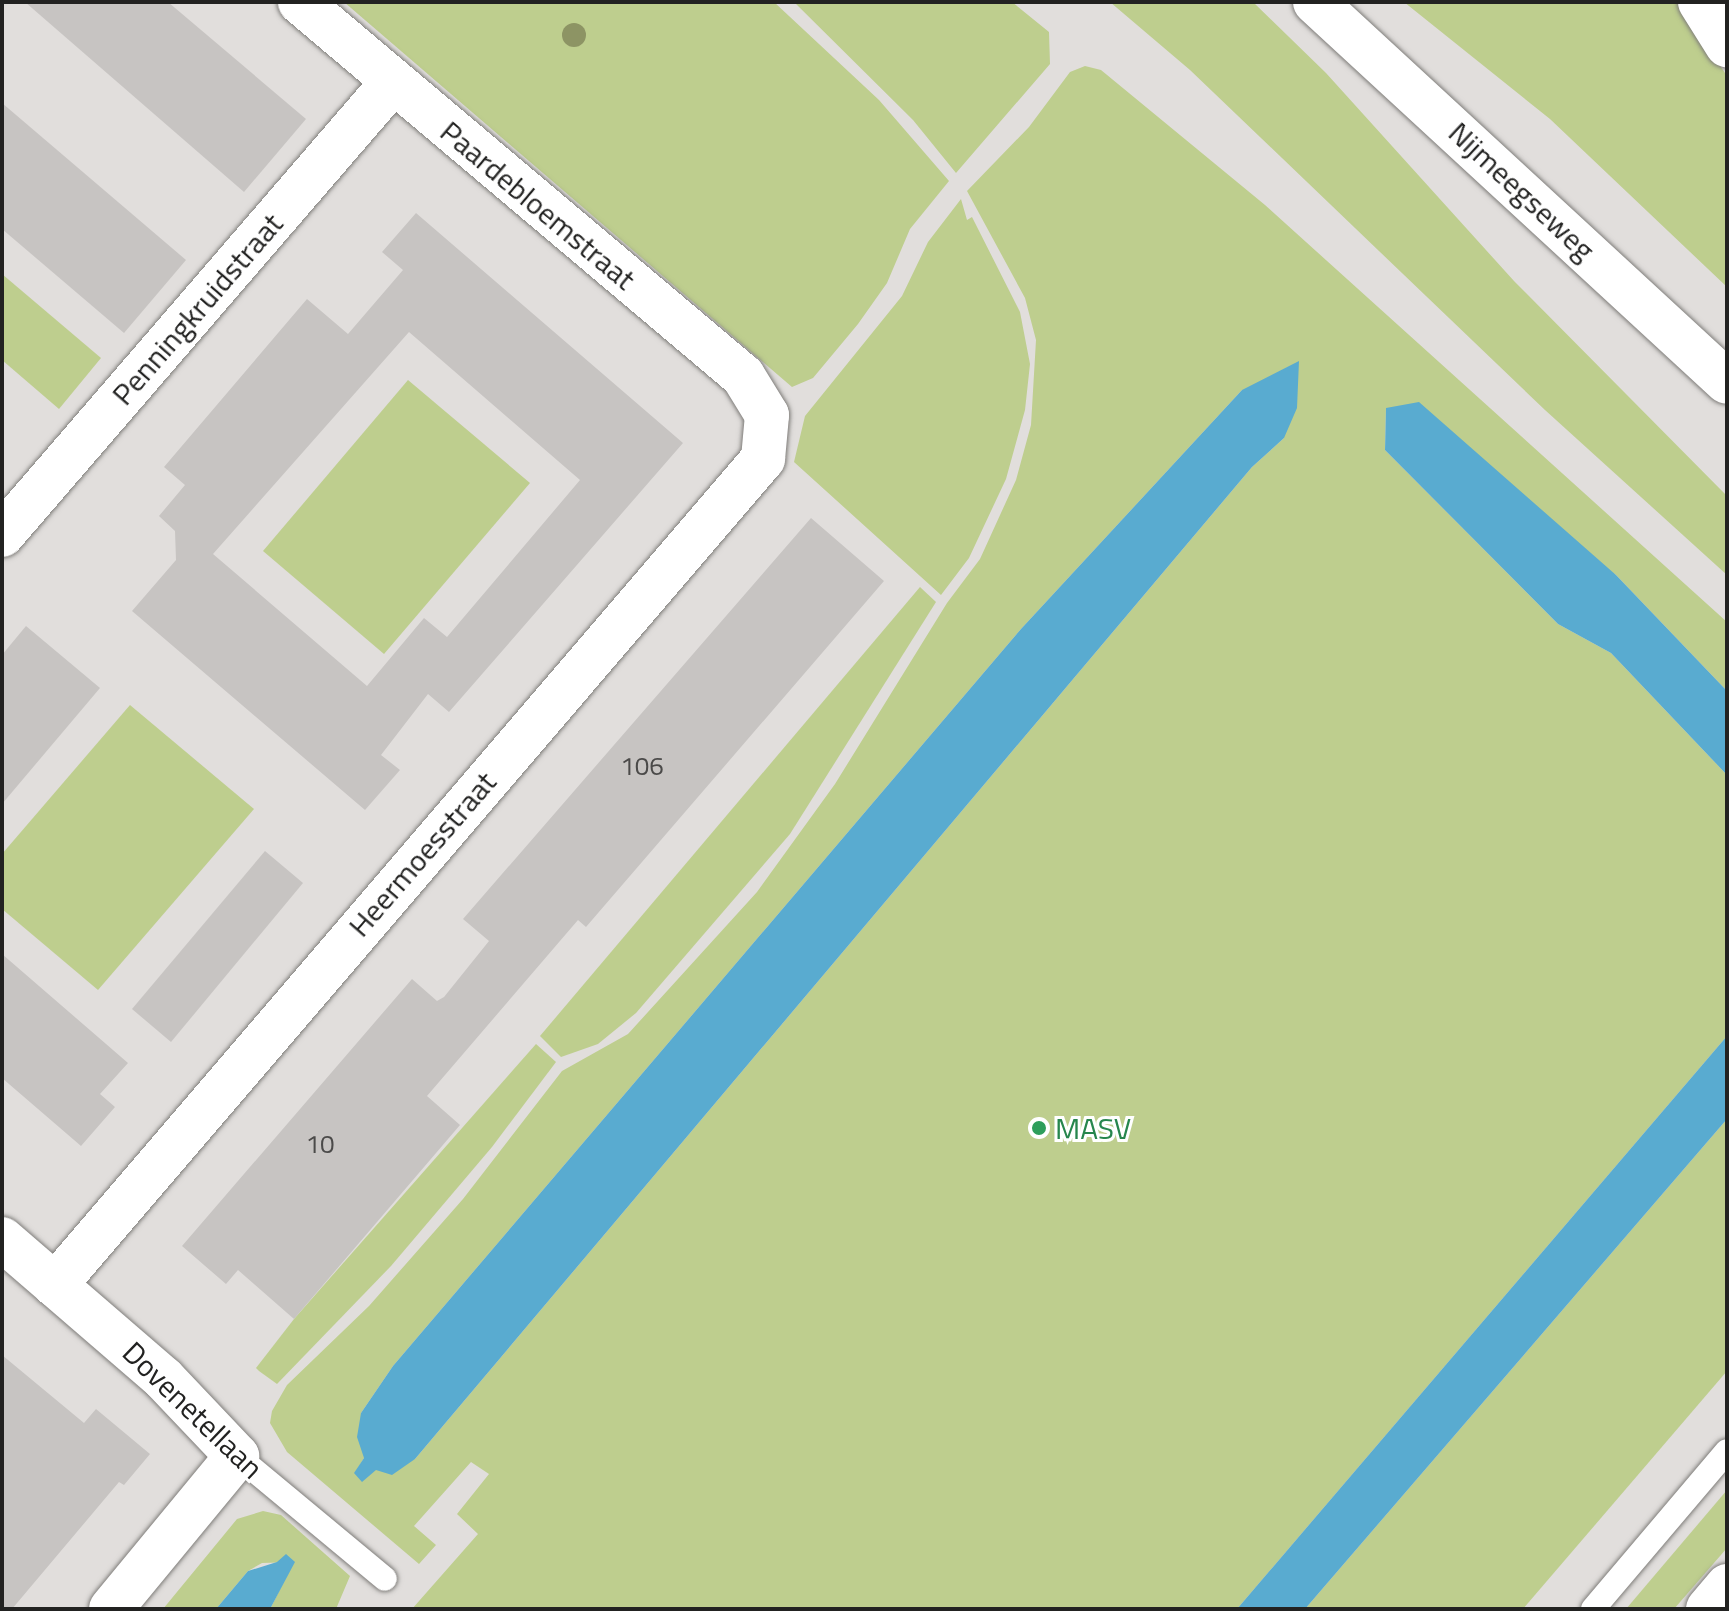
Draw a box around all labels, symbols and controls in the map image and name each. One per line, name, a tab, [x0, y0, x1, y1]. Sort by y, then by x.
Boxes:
street label: Paardebloemstraat	[433, 113, 643, 297]
street label: Nijmeegseweg	[1442, 114, 1602, 268]
street label: Penningkruidstraat	[104, 206, 290, 412]
house number: 106	[620, 750, 664, 782]
street label: Heermoesstraat	[341, 764, 503, 944]
place label: MASV	[1055, 1110, 1131, 1146]
marker: MASV	[1030, 1119, 1048, 1137]
house number: 10	[305, 1128, 335, 1160]
street label: Dovenetellaan	[115, 1334, 271, 1486]

